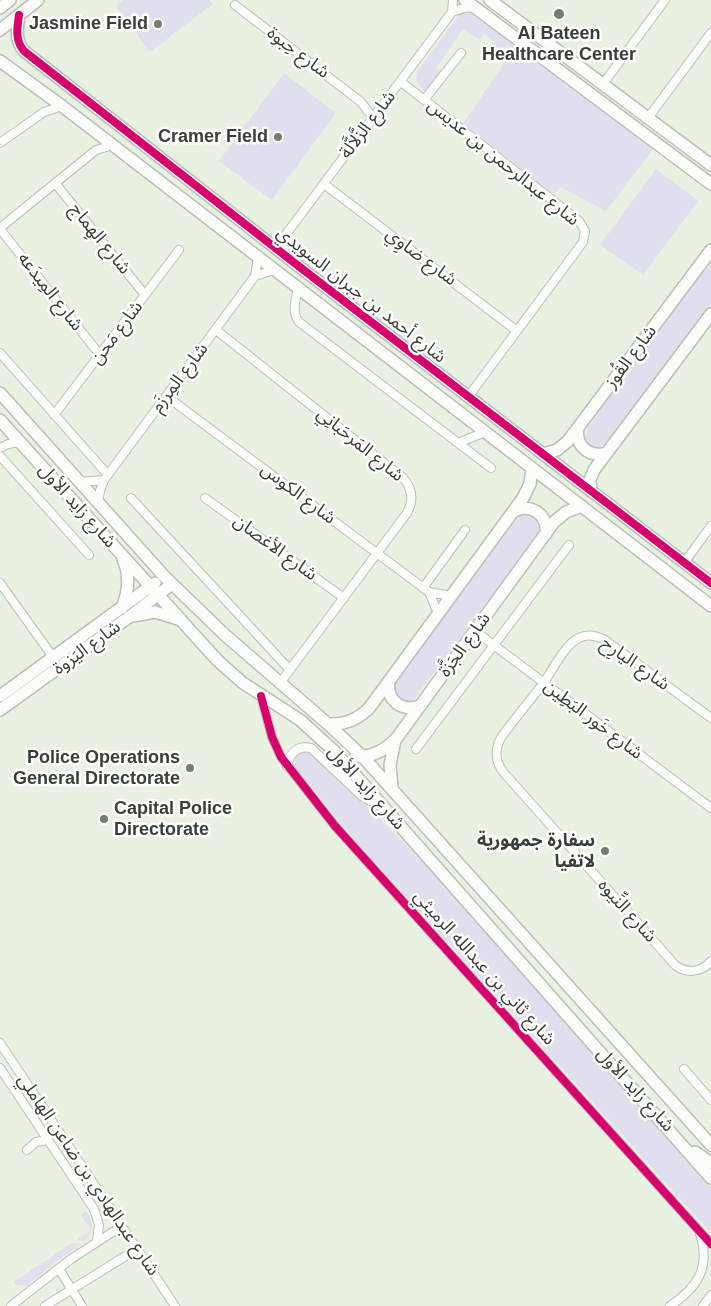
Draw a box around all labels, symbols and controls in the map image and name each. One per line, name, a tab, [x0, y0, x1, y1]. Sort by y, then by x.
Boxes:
marker: Al Bateen Healthcare Center	[552, 7, 566, 21]
place label: Jasmine Field	[29, 13, 148, 35]
marker: Jasmine Field	[152, 18, 164, 30]
street label: شارع حِبوة	[262, 23, 334, 83]
place label: Al Bateen Healthcare Center	[482, 23, 636, 66]
street label: شارع الزَّلاَّلة	[335, 87, 401, 163]
street label: شارع عبدالرحمن بن عديس	[423, 95, 583, 231]
place label: Cramer Field	[158, 126, 268, 148]
marker: Cramer Field	[272, 131, 284, 143]
street label: شارع الهِماج	[65, 199, 135, 279]
street label: شارع أحمد بن جبران السويدي	[272, 222, 450, 368]
street label: شارع ضاوِي	[381, 223, 461, 291]
street label: شارع المِيدَعه	[13, 248, 87, 336]
street label: شارع مَحن	[86, 297, 148, 369]
street label: شارع القُوز	[600, 321, 662, 393]
street label: شارع المِرزَم	[147, 339, 213, 417]
street label: شارع المَرحَبانِي	[312, 403, 408, 487]
street label: شارع زايد الأول	[34, 459, 120, 553]
street label: شارع الكوس	[256, 459, 340, 529]
street label: شارع الأغصان	[229, 510, 321, 586]
street label: شارع الجَزَّة	[434, 609, 496, 681]
street label: شارع اليَزوة	[49, 616, 125, 680]
street label: شارع اليارِح	[596, 632, 674, 696]
street label: شارع خَور البَطِين	[539, 676, 647, 764]
street label: شارع زايد الأول	[323, 741, 409, 835]
place label: Police Operations General Directorate	[13, 747, 180, 790]
marker: Police Operations General Directorate	[184, 762, 196, 774]
place label: Capital Police Directorate	[114, 798, 232, 841]
marker: Capital Police Directorate	[98, 813, 110, 825]
place label: سفارة جمهورية لاتفيا	[477, 830, 595, 872]
marker: سفارة جمهورية لاتفيا	[599, 845, 611, 857]
street label: شارع النِّيوه	[593, 875, 661, 947]
street label: شارع ثاني بن عبدالله الرميثي	[409, 886, 559, 1050]
street label: شارع زايد الأول	[592, 1043, 678, 1137]
street label: شارع عبدالهادي بن ضاعن الهاملي	[12, 1070, 164, 1280]

